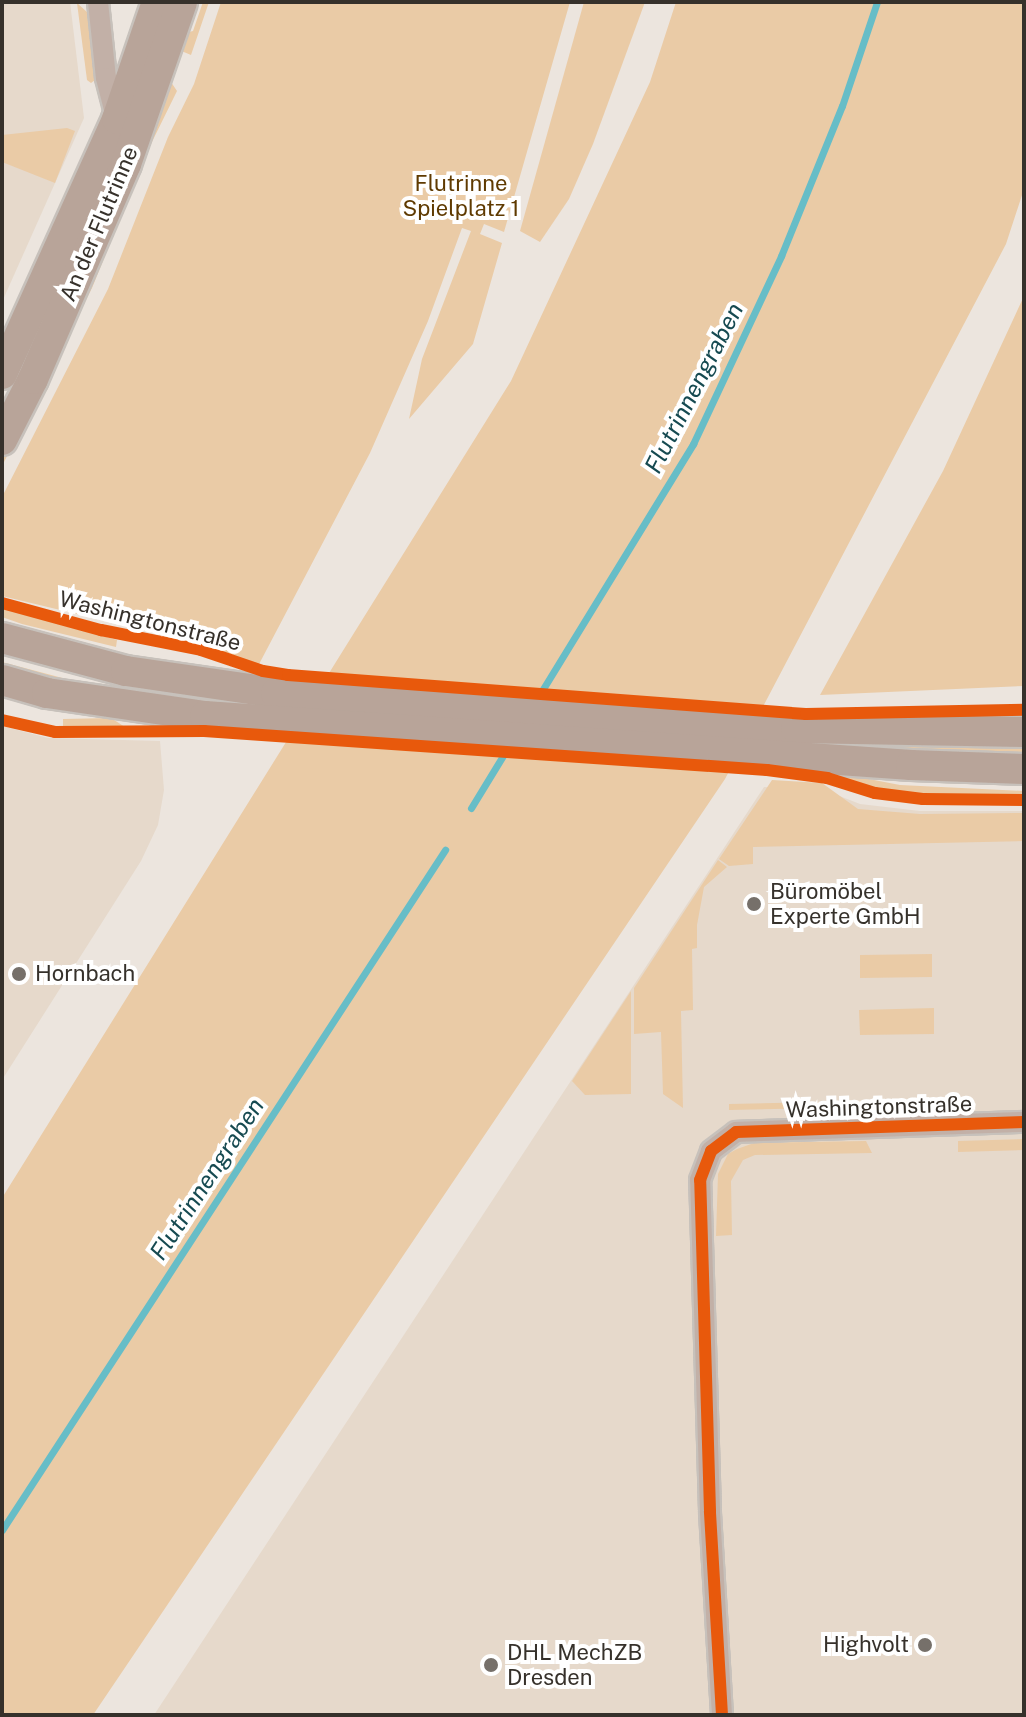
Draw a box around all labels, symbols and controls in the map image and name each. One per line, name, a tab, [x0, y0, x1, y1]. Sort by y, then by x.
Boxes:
street label: An der Flutrinne	[54, 142, 144, 306]
park label: Flutrinne Spielplatz 1	[402, 170, 520, 222]
water label: Flutrinnengraben	[639, 298, 749, 478]
street label: Washingtonstraße	[56, 586, 244, 656]
place label: Büromöbel Experte GmbH	[770, 878, 921, 930]
marker: Büromöbel Experte GmbH	[745, 895, 763, 913]
place label: Hornbach	[35, 961, 135, 987]
marker: Hornbach	[10, 965, 28, 983]
street label: Washingtonstraße	[785, 1091, 973, 1123]
water label: Flutrinnengraben	[144, 1093, 270, 1265]
place label: Highvolt	[823, 1632, 909, 1658]
marker: Highvolt	[916, 1636, 934, 1654]
place label: DHL MechZB Dresden	[507, 1639, 642, 1690]
marker: DHL MechZB Dresden	[482, 1656, 500, 1674]

